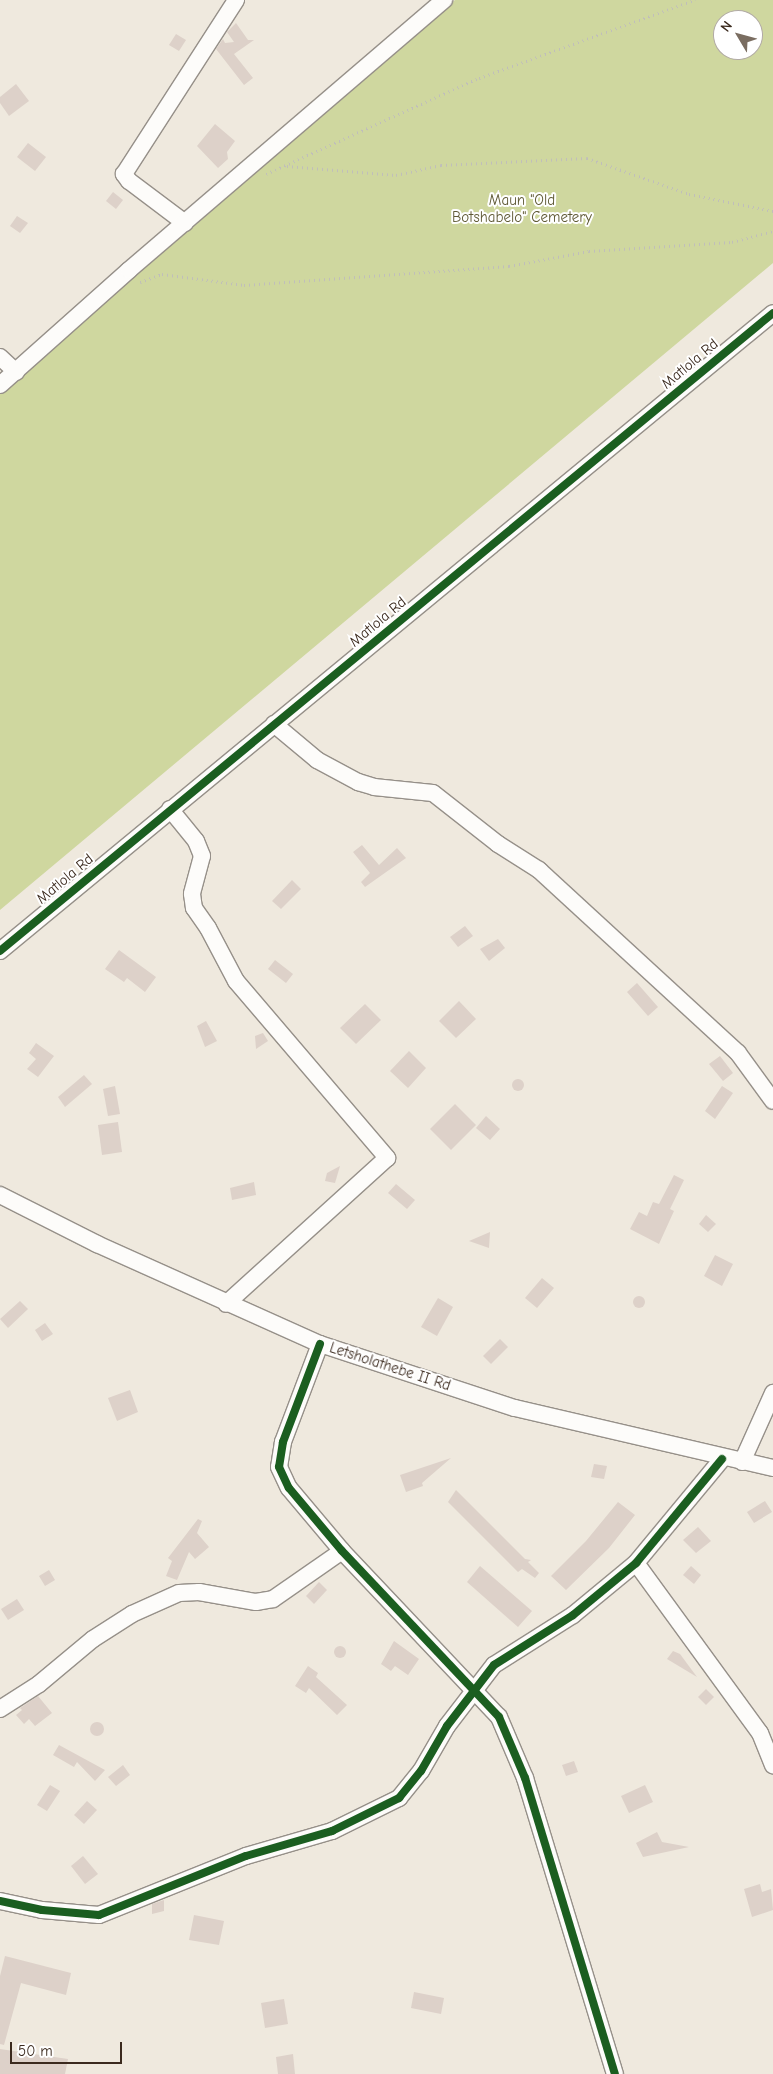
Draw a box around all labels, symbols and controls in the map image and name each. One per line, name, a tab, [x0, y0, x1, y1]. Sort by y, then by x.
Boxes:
north arrow	[713, 10, 763, 60]
text: N	[717, 18, 736, 35]
park label: Maun "Old Botshabelo" Cemetery	[452, 191, 592, 226]
street label: Matlola Rd	[658, 335, 722, 393]
street label: Matlola Rd	[346, 593, 410, 651]
street label: Matlola Rd	[33, 850, 97, 908]
street label: Letsholathebe II Rd	[327, 1339, 453, 1395]
scale bar	[12, 2032, 125, 2064]
text: 50 m	[18, 2042, 53, 2060]

